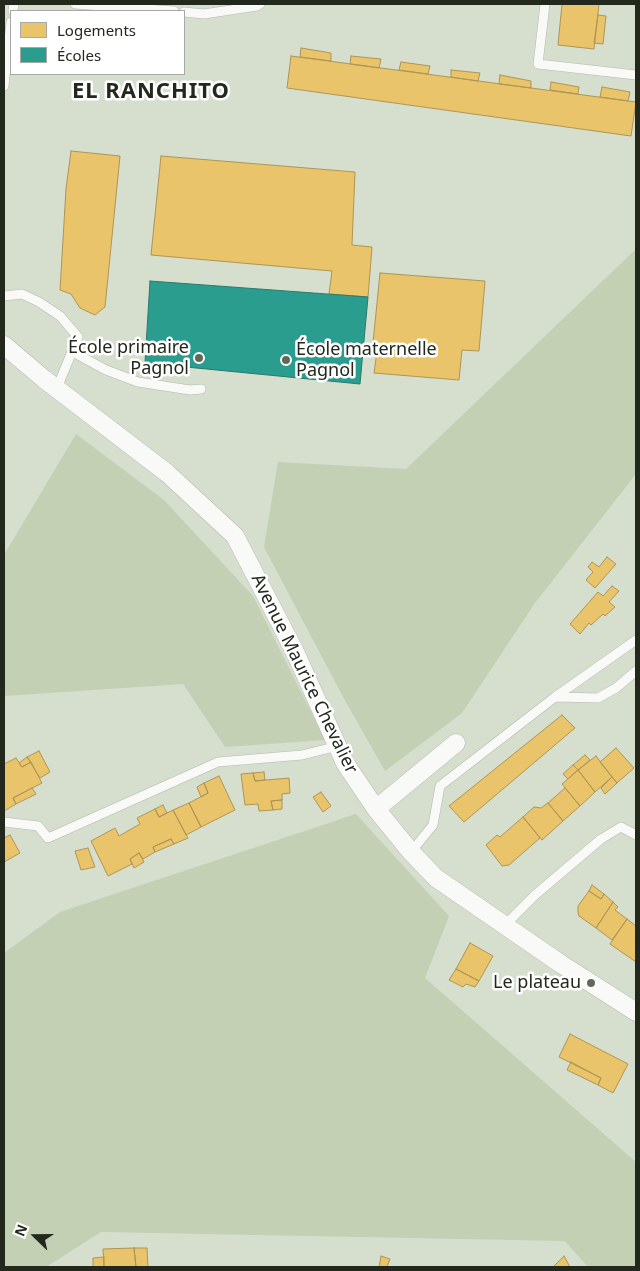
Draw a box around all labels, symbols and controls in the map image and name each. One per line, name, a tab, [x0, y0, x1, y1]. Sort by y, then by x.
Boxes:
legend	[10, 10, 185, 75]
text: Logements	[57, 20, 136, 40]
text: Écoles	[57, 45, 101, 65]
district label: EL RANCHITO	[71, 79, 231, 105]
place label: École primaire Pagnol	[68, 337, 189, 379]
place label: École maternelle Pagnol	[296, 339, 437, 382]
marker: École primaire Pagnol	[193, 352, 205, 364]
marker: École maternelle Pagnol	[280, 354, 292, 366]
street label: Avenue Maurice Chevalier	[246, 571, 362, 777]
place label: Le plateau	[493, 972, 581, 994]
marker: Le plateau	[585, 977, 597, 989]
north arrow	[10, 1211, 60, 1261]
text: N	[10, 1221, 32, 1239]

